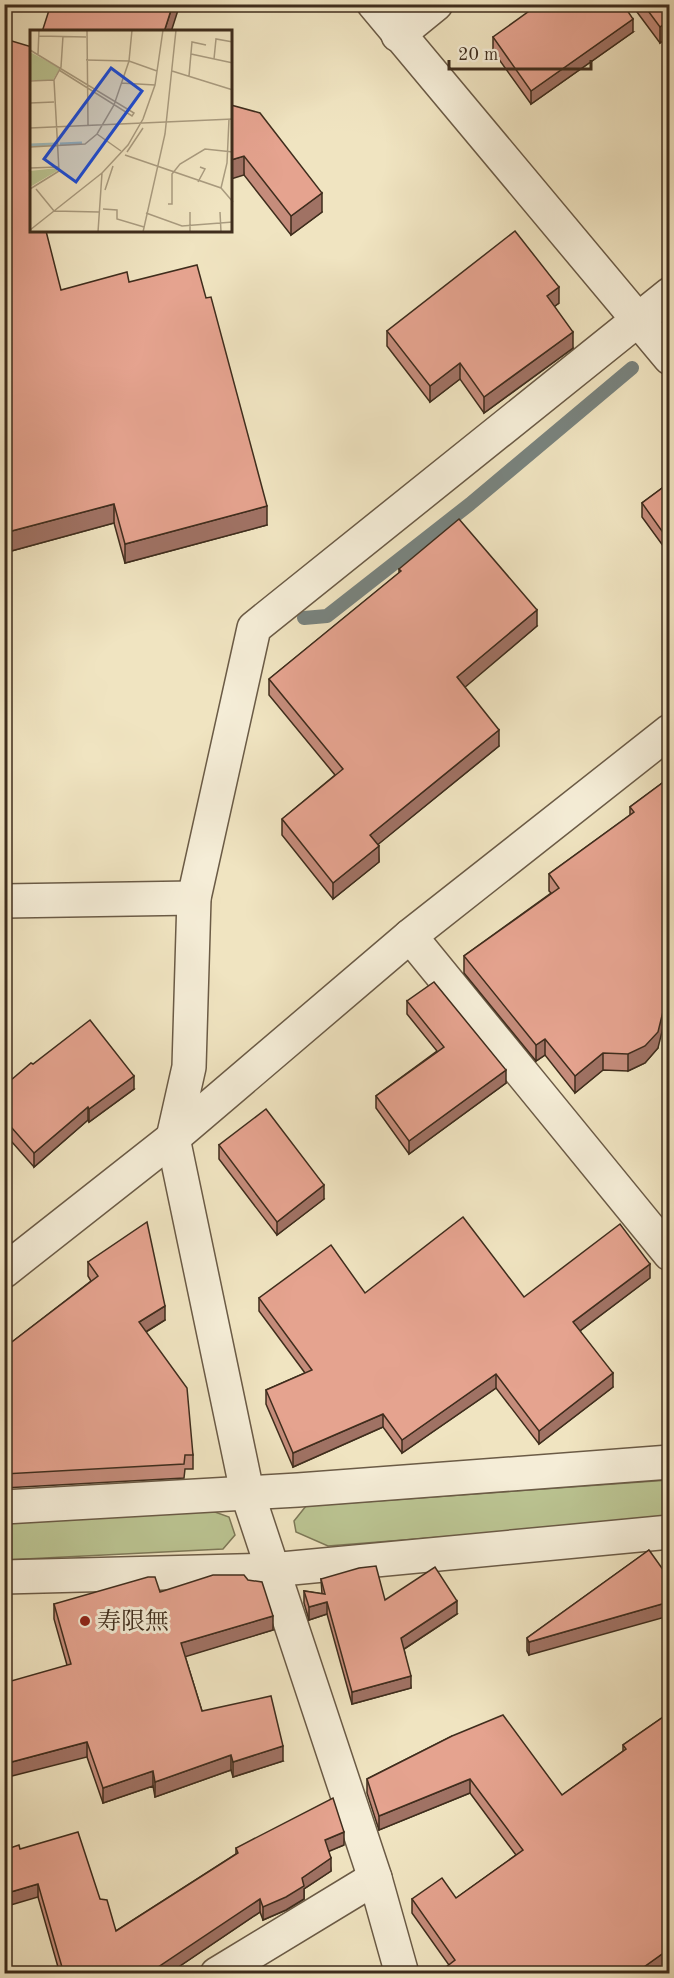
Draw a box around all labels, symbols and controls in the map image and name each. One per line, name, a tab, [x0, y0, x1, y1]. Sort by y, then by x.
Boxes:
inset map	[30, 30, 232, 232]
scale bar	[449, 33, 592, 71]
text: 20 m	[458, 46, 498, 64]
place label: 寿限無	[97, 1608, 169, 1635]
marker: 寿限無	[78, 1614, 92, 1628]

